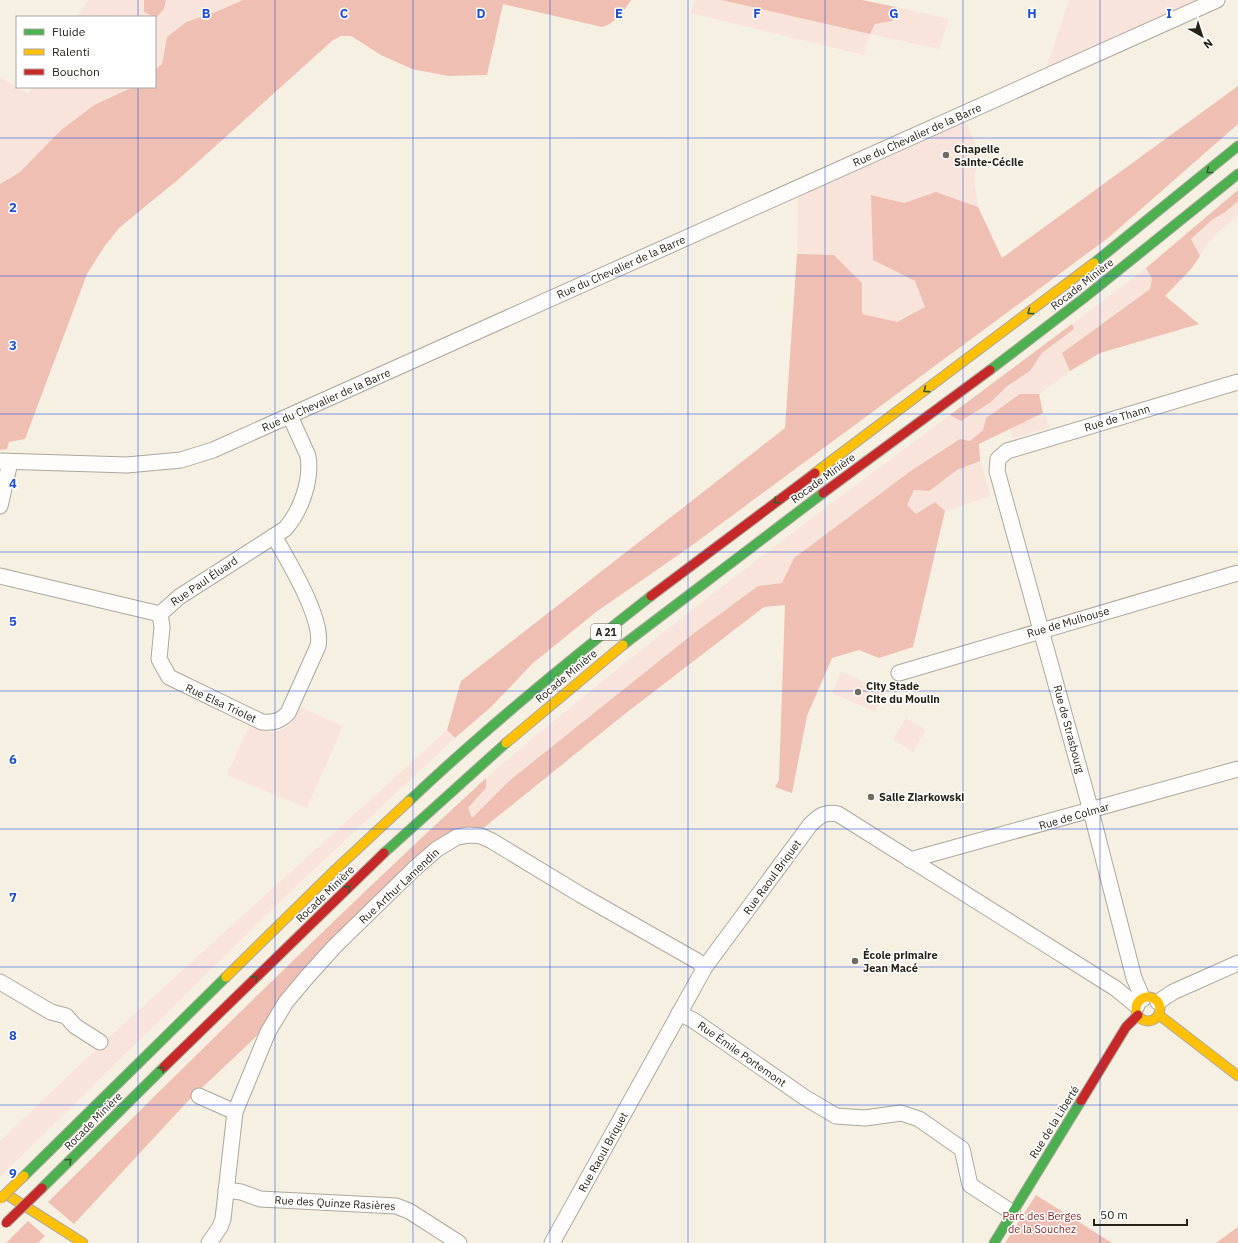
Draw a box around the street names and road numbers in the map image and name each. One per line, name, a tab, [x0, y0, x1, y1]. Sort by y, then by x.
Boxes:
street label: Rue du Chevalier de la Barre	[850, 100, 984, 170]
street label: Rue du Chevalier de la Barre	[554, 232, 688, 302]
street label: Rocade Minière	[1048, 255, 1116, 313]
street label: Rue du Chevalier de la Barre	[259, 365, 393, 435]
street label: Rue de Thann	[1083, 401, 1151, 435]
street label: Rocade Minière	[788, 450, 858, 506]
street label: Rue Paul Éluard	[168, 553, 240, 609]
street label: Rue de Mulhouse	[1025, 604, 1111, 640]
road number: A 21	[591, 624, 621, 640]
street label: Rocade Minière	[532, 646, 600, 706]
street label: Rue Elsa Triolet	[183, 680, 259, 726]
street label: Rue de Strasbourg	[1050, 683, 1088, 775]
street label: Rue de Colmar	[1037, 799, 1111, 833]
street label: Rue Raoul Briquet	[740, 837, 804, 917]
street label: Rue Arthur Lamendin	[356, 845, 442, 927]
street label: Rocade Minière	[293, 862, 357, 926]
street label: Rue Émile Portemont	[695, 1018, 789, 1090]
street label: Rue de la Liberté	[1026, 1083, 1082, 1161]
street label: Rocade Minière	[61, 1089, 125, 1153]
street label: Rue Raoul Briquet	[575, 1109, 631, 1194]
street label: Rue des Quinze Rasières	[274, 1193, 396, 1213]

